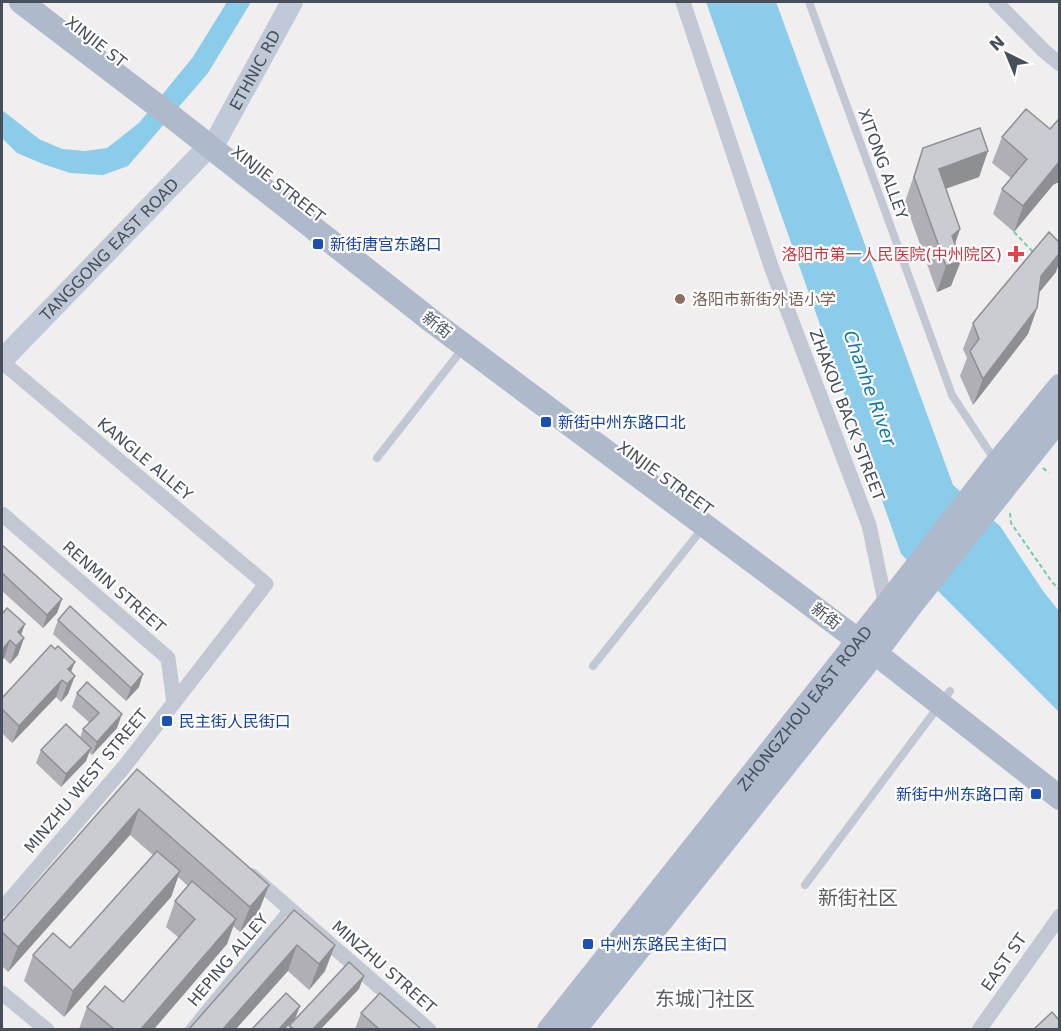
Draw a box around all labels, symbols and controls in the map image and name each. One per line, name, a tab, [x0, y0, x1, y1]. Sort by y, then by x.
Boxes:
street label: XINJIE ST	[62, 12, 130, 72]
north arrow	[977, 24, 1037, 84]
street label: ETHNIC RD	[225, 27, 284, 113]
text: N	[986, 32, 1008, 55]
street label: XITONG ALLEY	[854, 106, 912, 222]
street label: XINJIE STREET	[227, 142, 329, 227]
street label: TANGGONG EAST ROAD	[35, 174, 182, 325]
place label: 新街唐宫东路口	[330, 235, 442, 254]
marker: 新街唐宫东路口	[311, 237, 325, 251]
place label: 洛阳市第一人民医院(中州院区)	[782, 245, 1002, 264]
marker: 洛阳市第一人民医院(中州院区)	[1007, 245, 1025, 263]
place label: 洛阳市新街外语小学	[692, 290, 836, 309]
marker: 洛阳市新街外语小学	[673, 292, 687, 306]
street label: 新街	[418, 308, 456, 342]
street label: ZHAKOU BACK STREET	[805, 326, 889, 504]
water label: Chanhe River	[839, 327, 901, 450]
place label: 新街中州东路口北	[558, 413, 686, 432]
street label: KANGLE ALLEY	[94, 414, 197, 504]
marker: 新街中州东路口北	[539, 415, 553, 429]
street label: XINJIE STREET	[614, 437, 717, 519]
street label: RENMIN STREET	[59, 537, 169, 637]
street label: 新街	[807, 599, 845, 633]
street label: ZHONGZHOU EAST ROAD	[733, 622, 876, 794]
street label: MINZHU WEST STREET	[20, 705, 152, 857]
place label: 民主街人民街口	[179, 712, 291, 731]
marker: 民主街人民街口	[160, 714, 174, 728]
place label: 新街中州东路口南	[896, 785, 1024, 804]
marker: 新街中州东路口南	[1029, 787, 1043, 801]
district label: 新街社区	[818, 886, 898, 910]
street label: HEPING ALLEY	[184, 910, 272, 1010]
street label: MINZHU STREET	[328, 917, 440, 1017]
street label: EAST ST	[977, 929, 1031, 994]
place label: 中州东路民主街口	[600, 935, 728, 954]
marker: 中州东路民主街口	[581, 937, 595, 951]
district label: 东城门社区	[655, 987, 755, 1011]

